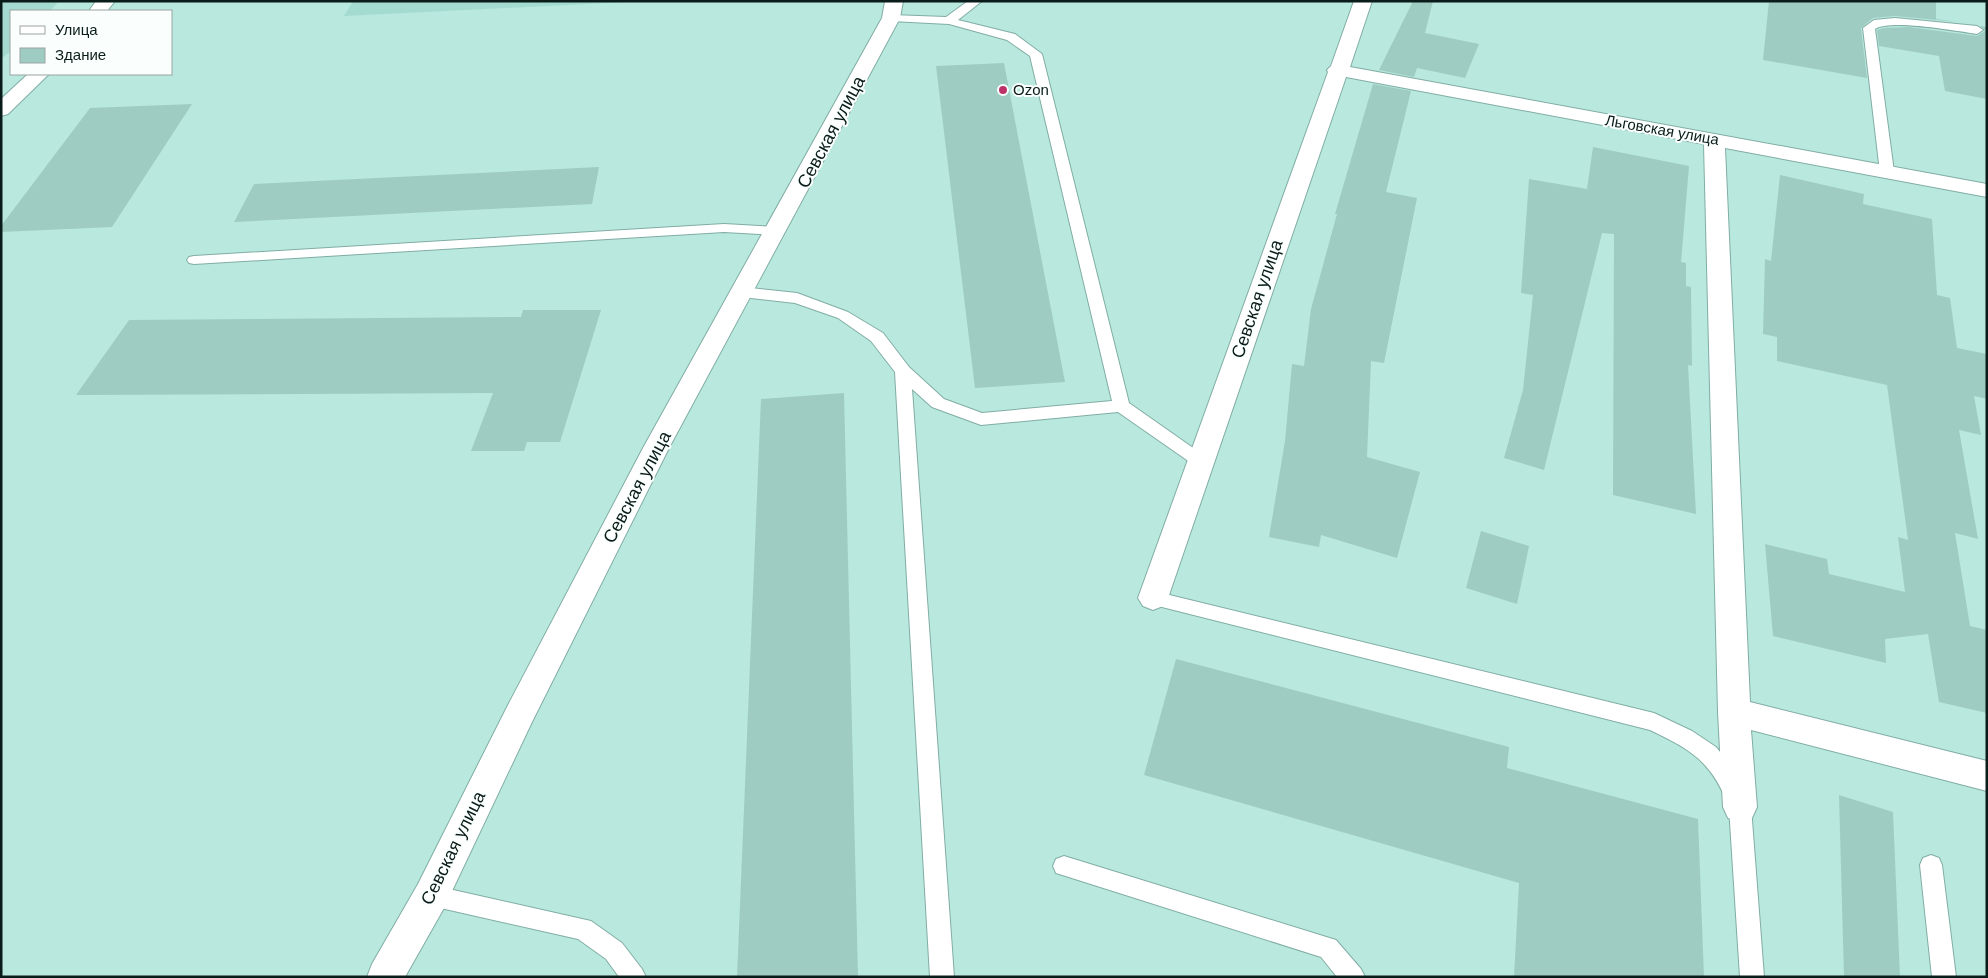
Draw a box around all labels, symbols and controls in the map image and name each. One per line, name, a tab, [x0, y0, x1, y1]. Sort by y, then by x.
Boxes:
legend	[10, 10, 172, 75]
text: Улица	[55, 21, 98, 38]
text: Здание	[55, 46, 106, 63]
street label: Севская улица	[793, 72, 869, 191]
place label: Ozon	[1013, 81, 1049, 98]
marker: Ozon	[997, 84, 1009, 96]
street label: Льговская улица	[1604, 111, 1721, 148]
street label: Севская улица	[1227, 236, 1287, 361]
street label: Севская улица	[599, 427, 675, 546]
street label: Севская улица	[417, 787, 490, 908]

